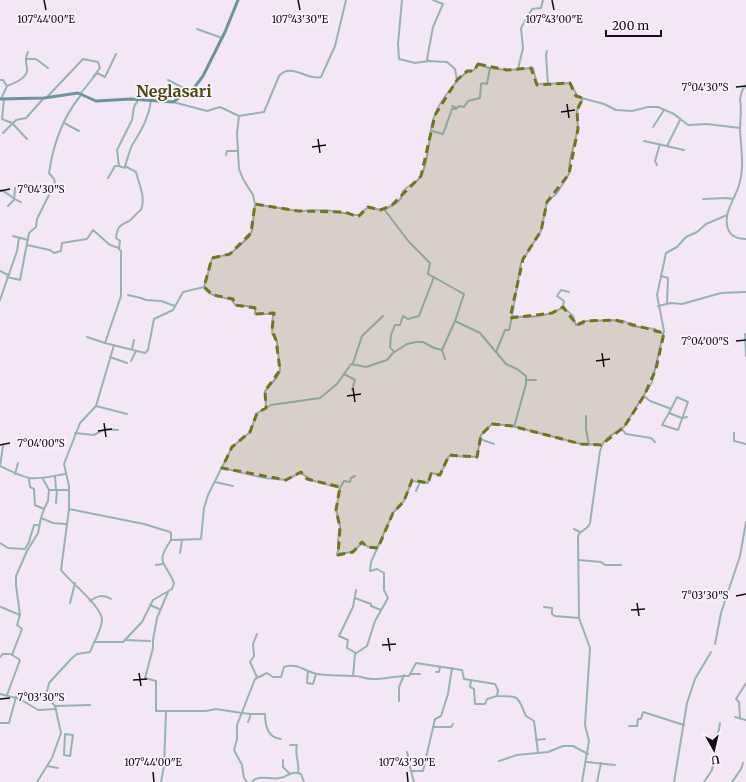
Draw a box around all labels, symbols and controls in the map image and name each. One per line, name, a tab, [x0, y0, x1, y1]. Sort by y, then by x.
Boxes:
scale bar	[606, 12, 661, 38]
text: 107°44'00"E	[17, 13, 75, 26]
text: 107°43'30"E	[272, 13, 329, 26]
text: 107°43'00"E	[525, 13, 583, 26]
text: 200 m	[612, 18, 649, 33]
district label: Neglasari	[136, 81, 212, 101]
text: 7°04'30"S	[682, 81, 729, 94]
text: 7°04'30"S	[18, 183, 65, 196]
text: 7°04'00"S	[681, 335, 729, 348]
text: 7°04'00"S	[17, 437, 65, 450]
text: 7°03'30"S	[682, 589, 729, 602]
text: 7°03'30"S	[18, 691, 65, 704]
north arrow	[694, 730, 734, 770]
text: U	[710, 752, 720, 768]
text: 107°44'00"E	[124, 756, 182, 769]
text: 107°43'30"E	[379, 756, 436, 769]

